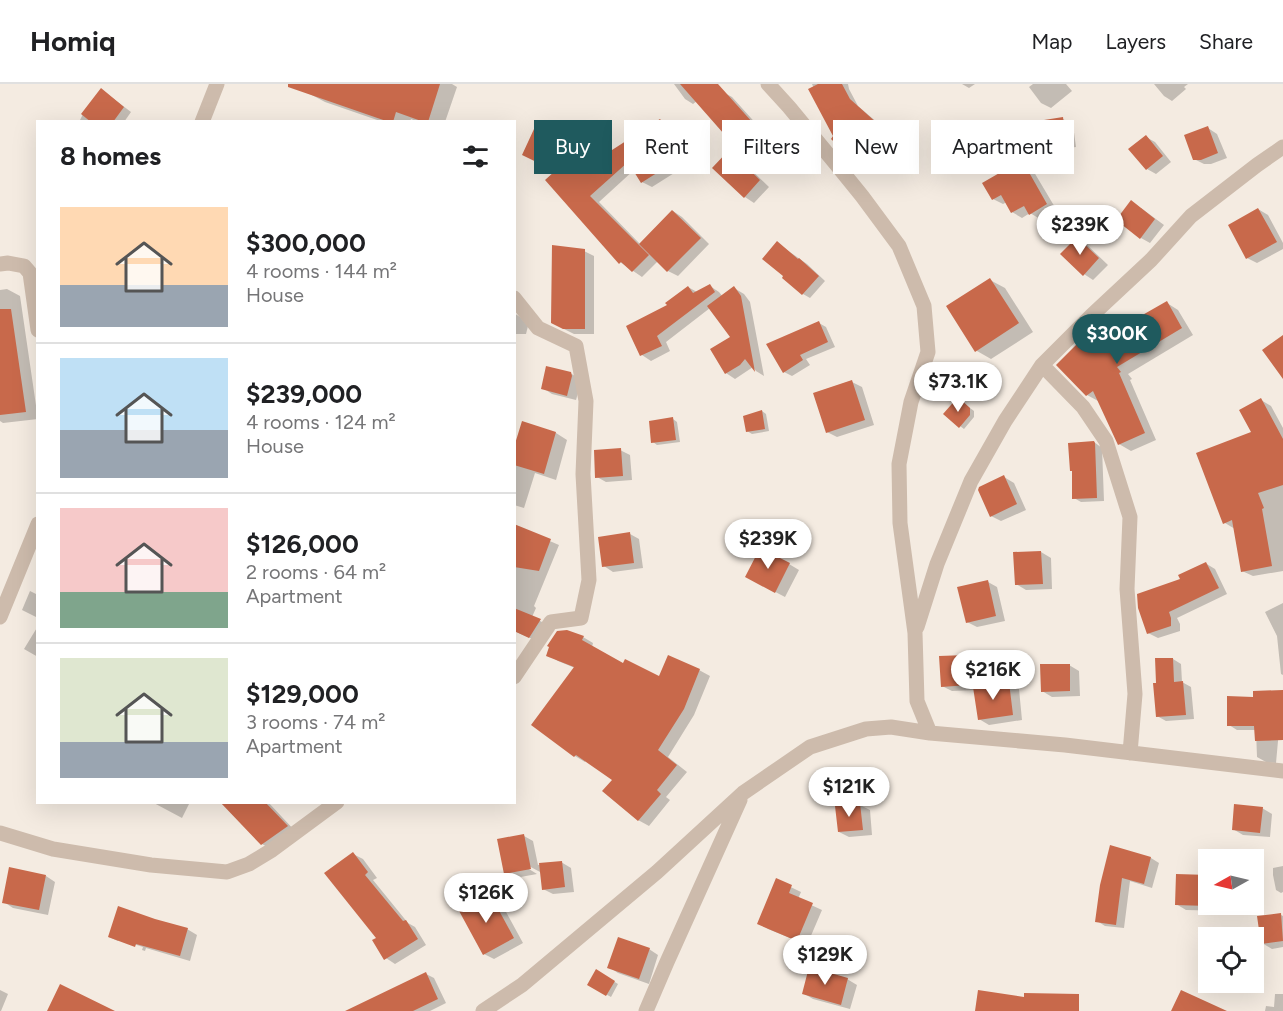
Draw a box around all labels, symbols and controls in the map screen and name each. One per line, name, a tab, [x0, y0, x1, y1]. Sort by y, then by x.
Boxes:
text: Homiq	[30, 24, 116, 58]
text: Map	[1032, 29, 1072, 54]
text: Layers	[1105, 29, 1166, 54]
text: Share	[1199, 29, 1253, 54]
chip: Buy	[534, 120, 612, 174]
chip: Rent	[624, 120, 710, 174]
chip: Filters	[722, 120, 821, 174]
chip: New	[833, 120, 919, 174]
chip: Apartment	[931, 120, 1074, 174]
text: 8 homes	[60, 140, 161, 172]
icon: filters	[459, 140, 492, 173]
pin: $239K	[1038, 205, 1122, 256]
text: $239K	[1051, 212, 1109, 236]
text: $300,000	[246, 227, 366, 259]
icon: home	[108, 231, 180, 303]
text: 4 rooms · 144 m²	[246, 259, 397, 283]
text: House	[246, 283, 304, 307]
pin: $300K	[1075, 314, 1159, 365]
text: $300K	[1086, 321, 1148, 345]
pin: $73.1K	[909, 362, 1007, 413]
text: $73.1K	[928, 369, 988, 393]
text: $239,000	[246, 378, 362, 410]
icon: home	[108, 382, 180, 454]
text: 4 rooms · 124 m²	[246, 410, 396, 434]
text: House	[246, 434, 304, 458]
pin: $239K	[726, 519, 810, 570]
text: $239K	[739, 526, 797, 550]
text: $126,000	[246, 528, 359, 560]
icon: home	[108, 532, 180, 604]
text: 2 rooms · 64 m²	[246, 560, 386, 584]
text: Apartment	[246, 584, 343, 608]
pin: $216K	[951, 650, 1035, 701]
text: $216K	[965, 657, 1021, 681]
text: $129,000	[246, 678, 359, 710]
icon: home	[108, 682, 180, 754]
text: 3 rooms · 74 m²	[246, 710, 385, 734]
text: Apartment	[246, 734, 343, 758]
pin: $121K	[807, 767, 891, 818]
text: $121K	[823, 774, 875, 798]
north arrow	[1198, 849, 1264, 915]
map controls	[1198, 849, 1264, 993]
pin: $126K	[444, 873, 528, 924]
text: $126K	[458, 880, 514, 904]
button: locate	[1198, 927, 1264, 993]
pin: $129K	[783, 935, 867, 986]
text: $129K	[797, 942, 853, 966]

